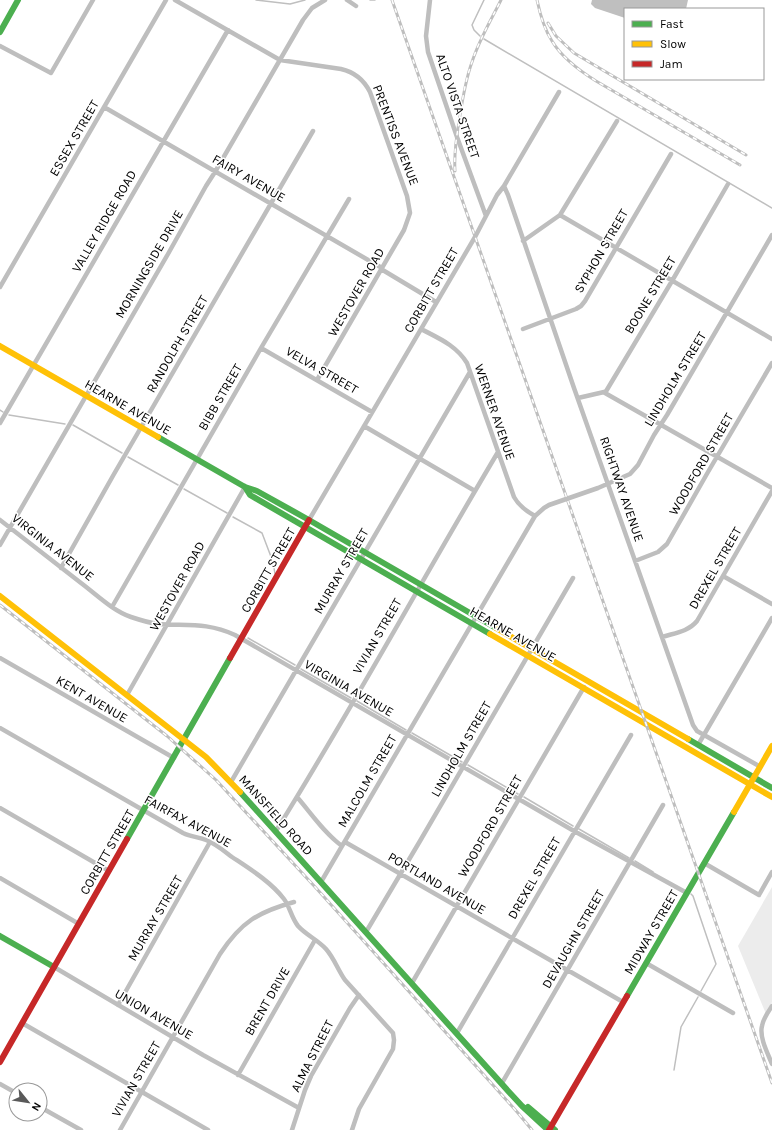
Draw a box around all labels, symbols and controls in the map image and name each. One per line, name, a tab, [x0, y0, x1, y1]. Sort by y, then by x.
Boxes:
legend	[624, 8, 764, 80]
text: Fast	[660, 17, 684, 31]
text: Slow	[660, 37, 686, 51]
street label: ALTO VISTA STREET	[433, 52, 483, 161]
text: Jam	[660, 57, 683, 71]
street label: PRENTISS AVENUE	[370, 82, 422, 188]
street label: ESSEX STREET	[46, 97, 102, 179]
street label: FAIRY AVENUE	[210, 151, 288, 205]
street label: VALLEY RIDGE ROAD	[69, 167, 139, 275]
street label: SYPHON STREET	[571, 206, 631, 296]
street label: MORNINGSIDE DRIVE	[112, 207, 186, 321]
street label: CORBITT STREET	[401, 244, 462, 335]
street label: WESTOVER ROAD	[325, 245, 387, 339]
street label: BOONE STREET	[621, 253, 679, 336]
street label: RANDOLPH STREET	[143, 292, 211, 395]
street label: LINDHOLM STREET	[641, 328, 709, 429]
street label: VELVA STREET	[283, 343, 361, 397]
street label: BIBB STREET	[195, 361, 245, 433]
street label: WERNER AVENUE	[472, 362, 518, 462]
street label: HEARNE AVENUE	[82, 376, 174, 438]
street label: WOODFORD STREET	[666, 410, 737, 518]
street label: RIGHTWAY AVENUE	[597, 434, 647, 544]
street label: VIRGINIA AVENUE	[9, 510, 97, 584]
street label: CORBITT STREET	[238, 524, 299, 615]
street label: DREXEL STREET	[685, 524, 745, 612]
street label: MURRAY STREET	[310, 525, 372, 616]
street label: WESTOVER ROAD	[146, 539, 208, 633]
street label: VIVIAN STREET	[349, 595, 405, 676]
street label: HEARNE AVENUE	[467, 603, 559, 665]
street label: VIRGINIA AVENUE	[302, 656, 396, 720]
street label: KENT AVENUE	[54, 672, 130, 726]
street label: LINDHOLM STREET	[428, 698, 495, 799]
street label: MALCOLM STREET	[334, 732, 400, 830]
street label: MANSFIELD ROAD	[236, 772, 316, 858]
street label: WOODFORD STREET	[455, 772, 526, 880]
street label: FAIRFAX AVENUE	[142, 792, 234, 850]
street label: CORBITT STREET	[77, 806, 138, 897]
street label: DREXEL STREET	[504, 834, 564, 922]
street label: PORTLAND AVENUE	[385, 849, 489, 917]
street label: MURRAY STREET	[124, 872, 186, 963]
street label: DEVAUGHN STREET	[539, 887, 608, 991]
street label: MIDWAY STREET	[621, 887, 682, 977]
street label: BRENT DRIVE	[241, 964, 293, 1038]
street label: UNION AVENUE	[112, 986, 196, 1042]
street label: ALMA STREET	[287, 1017, 337, 1094]
street label: VIVIAN STREET	[108, 1038, 164, 1119]
north arrow	[8, 1082, 48, 1122]
text: N	[29, 1100, 44, 1113]

